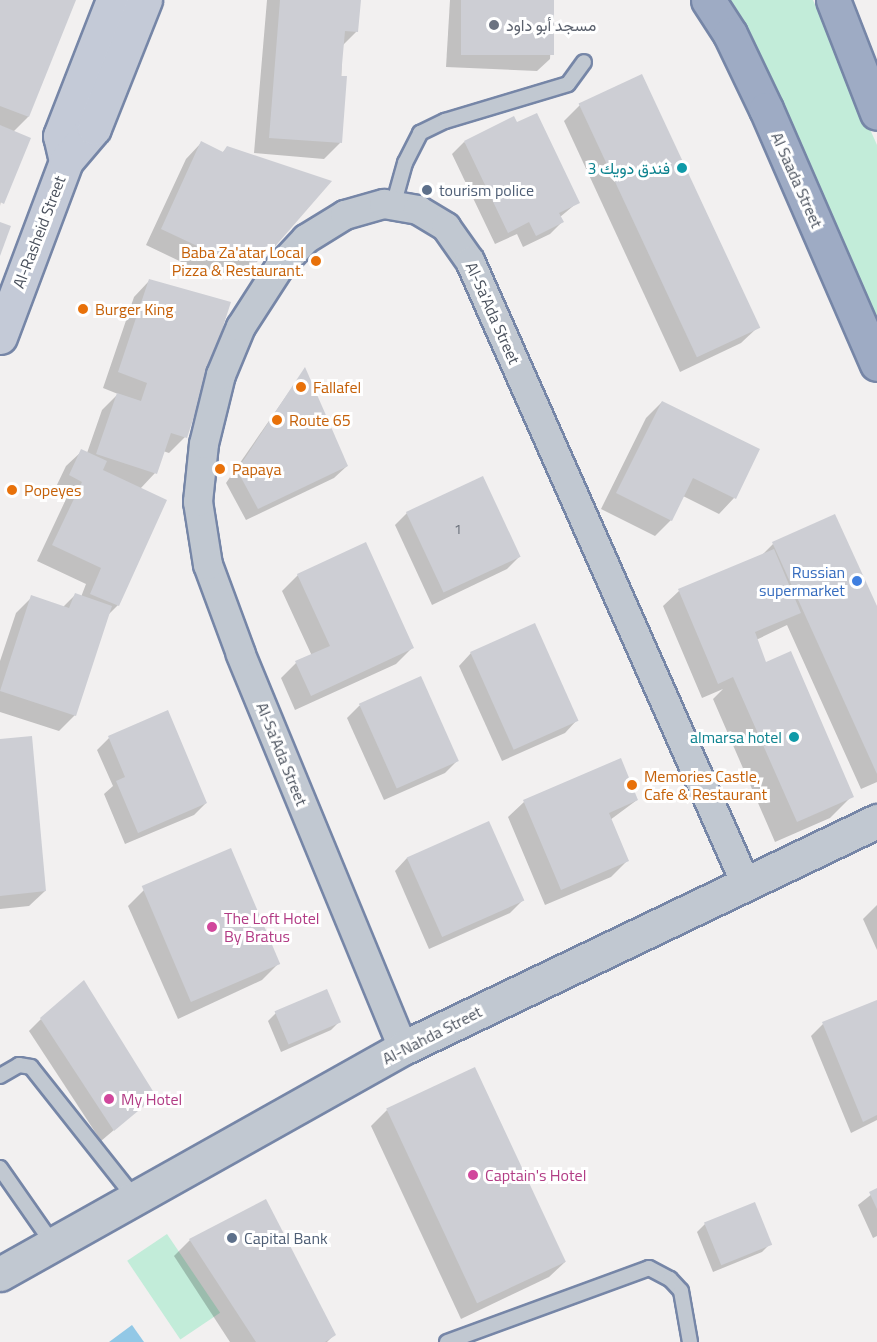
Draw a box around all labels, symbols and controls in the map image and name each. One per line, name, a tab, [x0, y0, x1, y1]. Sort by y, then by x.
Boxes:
place label: مسجد أبو داود	[506, 15, 596, 35]
marker: مسجد أبو داود	[487, 18, 501, 32]
street label: Al Saada Street	[767, 129, 827, 231]
place label: فندق دويك 3	[587, 158, 670, 178]
marker: فندق دويك 3	[675, 161, 689, 175]
street label: Al-Rasheid Street	[9, 173, 69, 291]
place label: tourism police	[439, 180, 534, 200]
marker: tourism police	[420, 183, 434, 197]
place label: Baba Za'atar Local Pizza & Restaurant.	[172, 242, 304, 280]
marker: Baba Za'atar Local Pizza & Restaurant.	[309, 254, 323, 268]
street label: Al-Sa'Ada Street	[462, 259, 524, 367]
place label: Burger King	[95, 299, 174, 319]
marker: Burger King	[76, 302, 90, 316]
place label: Fallafel	[313, 377, 361, 397]
marker: Fallafel	[294, 380, 308, 394]
place label: Route 65	[289, 410, 351, 430]
marker: Route 65	[270, 413, 284, 427]
place label: Papaya	[232, 459, 281, 479]
marker: Papaya	[213, 462, 227, 476]
place label: Popeyes	[24, 480, 81, 500]
marker: Popeyes	[5, 483, 19, 497]
house number: 1	[454, 521, 462, 537]
place label: Russian supermarket	[759, 562, 845, 600]
marker: Russian supermarket	[850, 574, 864, 588]
street label: Al-Sa'Ada Street	[253, 700, 311, 808]
place label: almarsa hotel	[690, 727, 782, 747]
marker: almarsa hotel	[787, 730, 801, 744]
place label: Memories Castle, Cafe & Restaurant	[644, 766, 767, 804]
marker: Memories Castle, Cafe & Restaurant	[625, 778, 639, 792]
place label: The Loft Hotel By Bratus	[224, 908, 320, 946]
marker: The Loft Hotel By Bratus	[205, 920, 219, 934]
street label: Al-Nahda Street	[379, 1002, 485, 1068]
place label: My Hotel	[121, 1089, 182, 1109]
marker: My Hotel	[102, 1092, 116, 1106]
place label: Captain's Hotel	[485, 1165, 586, 1185]
marker: Captain's Hotel	[466, 1168, 480, 1182]
place label: Capital Bank	[244, 1228, 328, 1248]
marker: Capital Bank	[225, 1231, 239, 1245]

